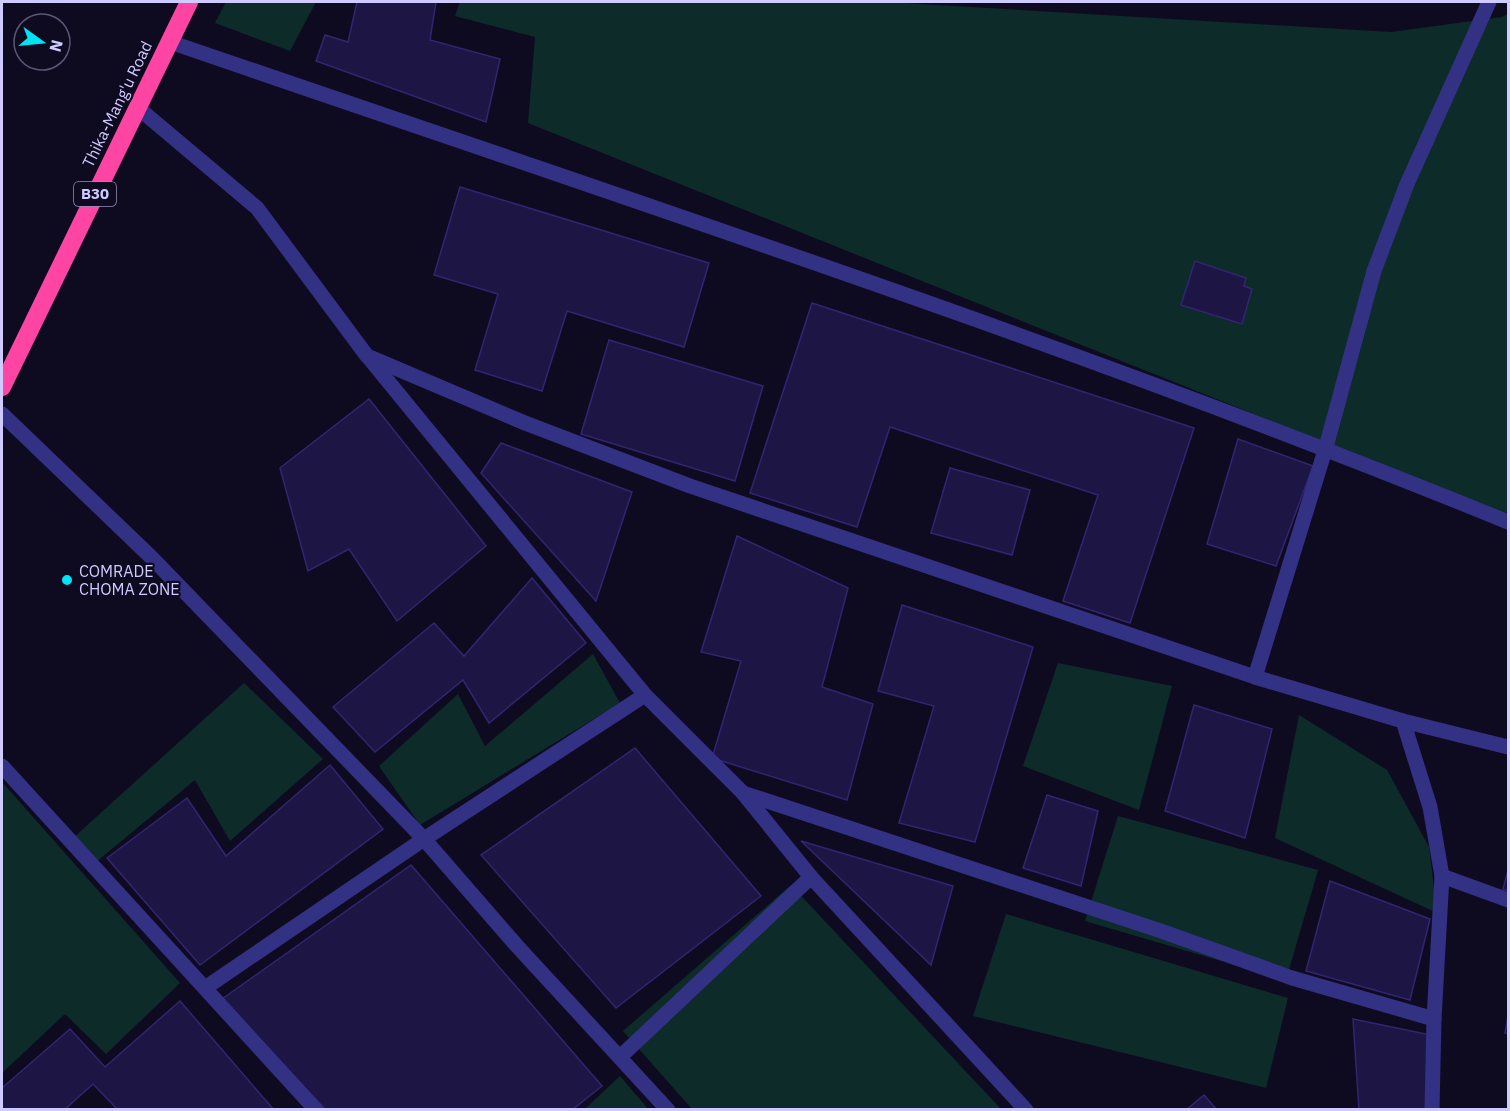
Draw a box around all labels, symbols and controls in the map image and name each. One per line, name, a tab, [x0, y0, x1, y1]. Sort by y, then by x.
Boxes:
north arrow	[12, 12, 72, 72]
text: N	[45, 38, 68, 54]
street label: Thika-Mang'u Road	[78, 38, 156, 170]
road number: B30	[74, 182, 116, 206]
place label: COMRADE CHOMA ZONE	[79, 561, 180, 599]
marker: COMRADE CHOMA ZONE	[60, 573, 74, 587]

